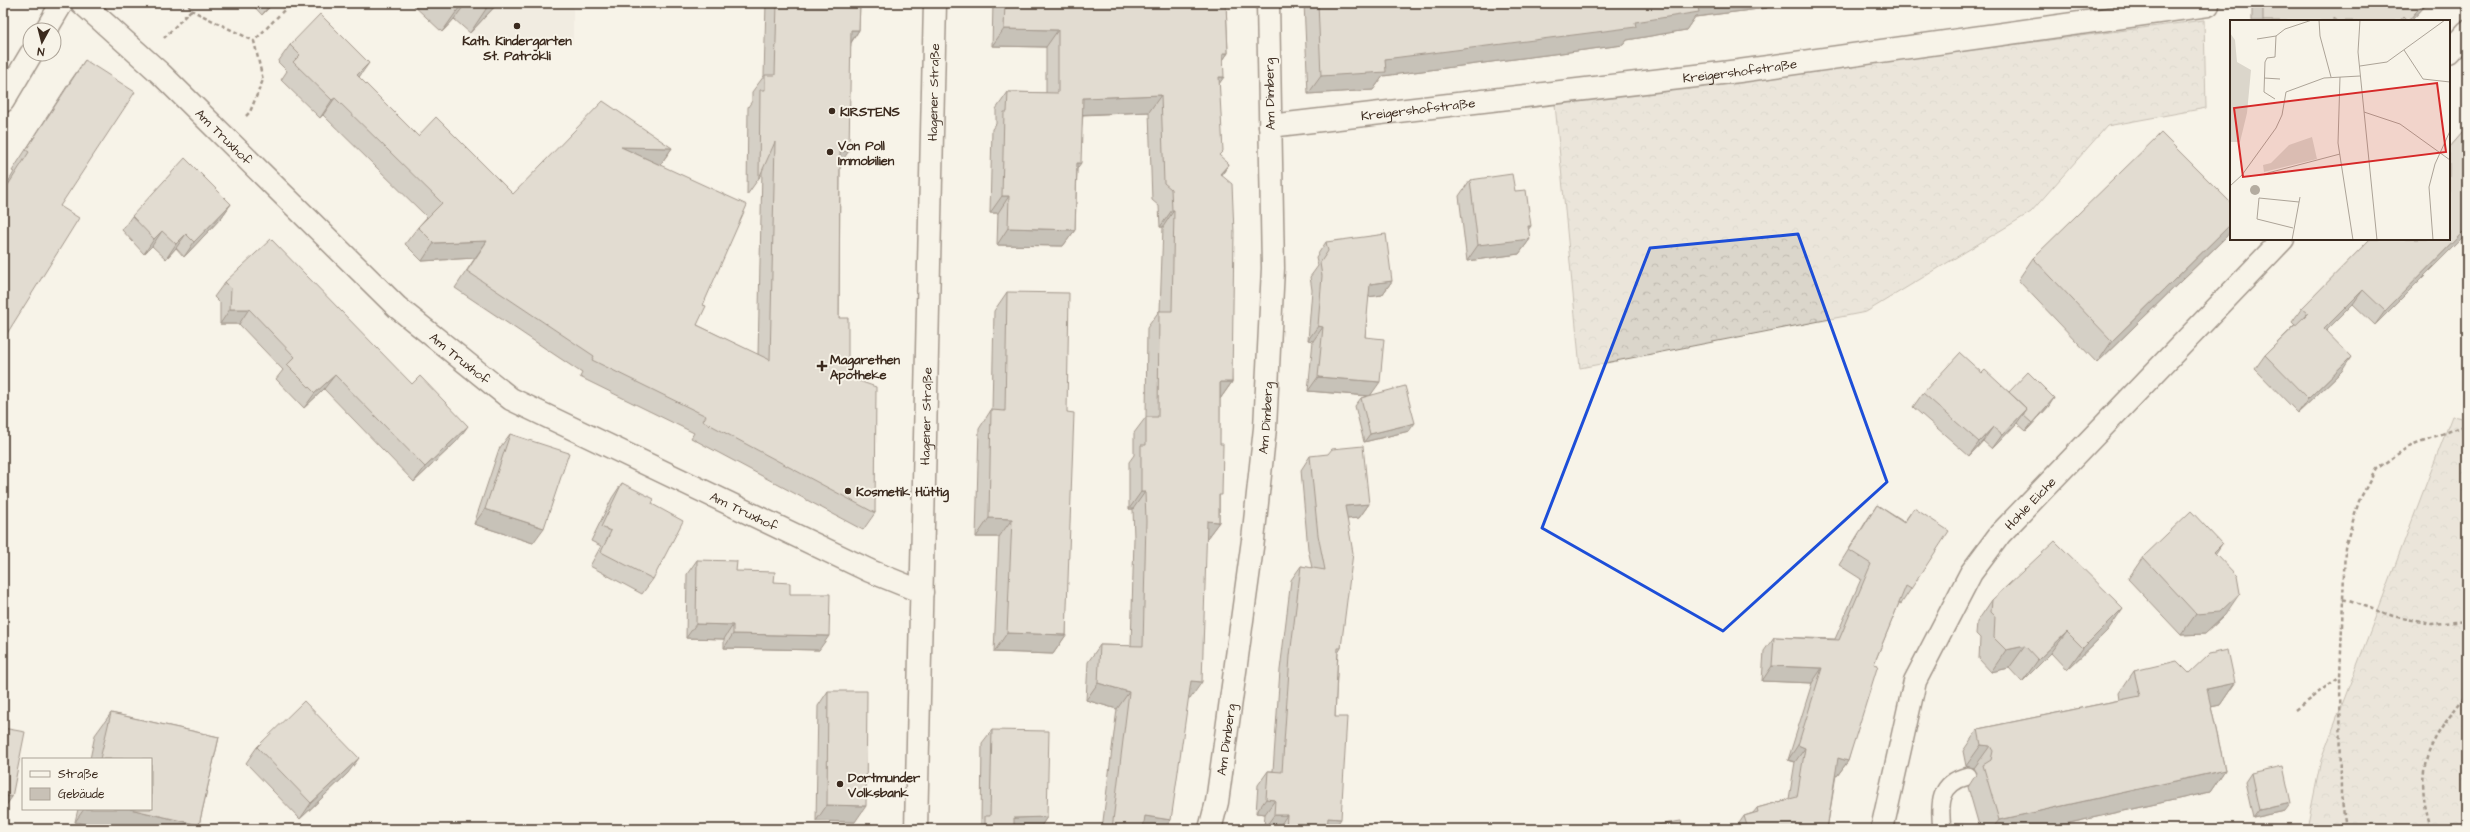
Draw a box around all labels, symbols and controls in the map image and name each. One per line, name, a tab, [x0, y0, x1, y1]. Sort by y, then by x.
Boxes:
inset map	[2230, 20, 2450, 240]
marker: Kath. Kindergarten St. Patrokli	[512, 21, 522, 31]
north arrow	[22, 22, 62, 62]
place label: Kath. Kindergarten St. Patrokli	[462, 32, 572, 65]
street label: Hagener Straße	[924, 43, 944, 141]
text: N	[36, 44, 45, 59]
street label: Kreigershofstraße	[1682, 55, 1798, 88]
street label: Am Dimberg	[1260, 57, 1281, 130]
street label: Kreigershofstraße	[1360, 94, 1476, 125]
place label: KIRSTENS	[840, 103, 900, 121]
street label: Am Truxhof	[191, 105, 256, 169]
marker: KIRSTENS	[827, 106, 837, 116]
place label: Von Poll Immobilien	[837, 137, 895, 170]
marker: Von Poll Immobilien	[825, 147, 835, 157]
street label: Am Truxhof	[425, 329, 494, 389]
place label: Magarethen Apotheke	[830, 351, 901, 385]
marker: Magarethen Apotheke	[817, 361, 827, 371]
street label: Hagener Straße	[916, 367, 937, 465]
street label: Am Dimberg	[1254, 381, 1278, 455]
street label: Hohle Eiche	[2001, 473, 2060, 534]
place label: Kosmetik Hüttig	[856, 483, 949, 503]
marker: Kosmetik Hüttig	[843, 486, 853, 496]
street label: Am Truxhof	[707, 488, 781, 536]
street label: Am Dimberg	[1213, 702, 1241, 777]
legend	[22, 758, 152, 810]
text: Straße	[58, 766, 99, 783]
place label: Dortmunder Volksbank	[847, 769, 921, 802]
marker: Dortmunder Volksbank	[835, 779, 845, 789]
text: Gebäude	[58, 786, 105, 803]

